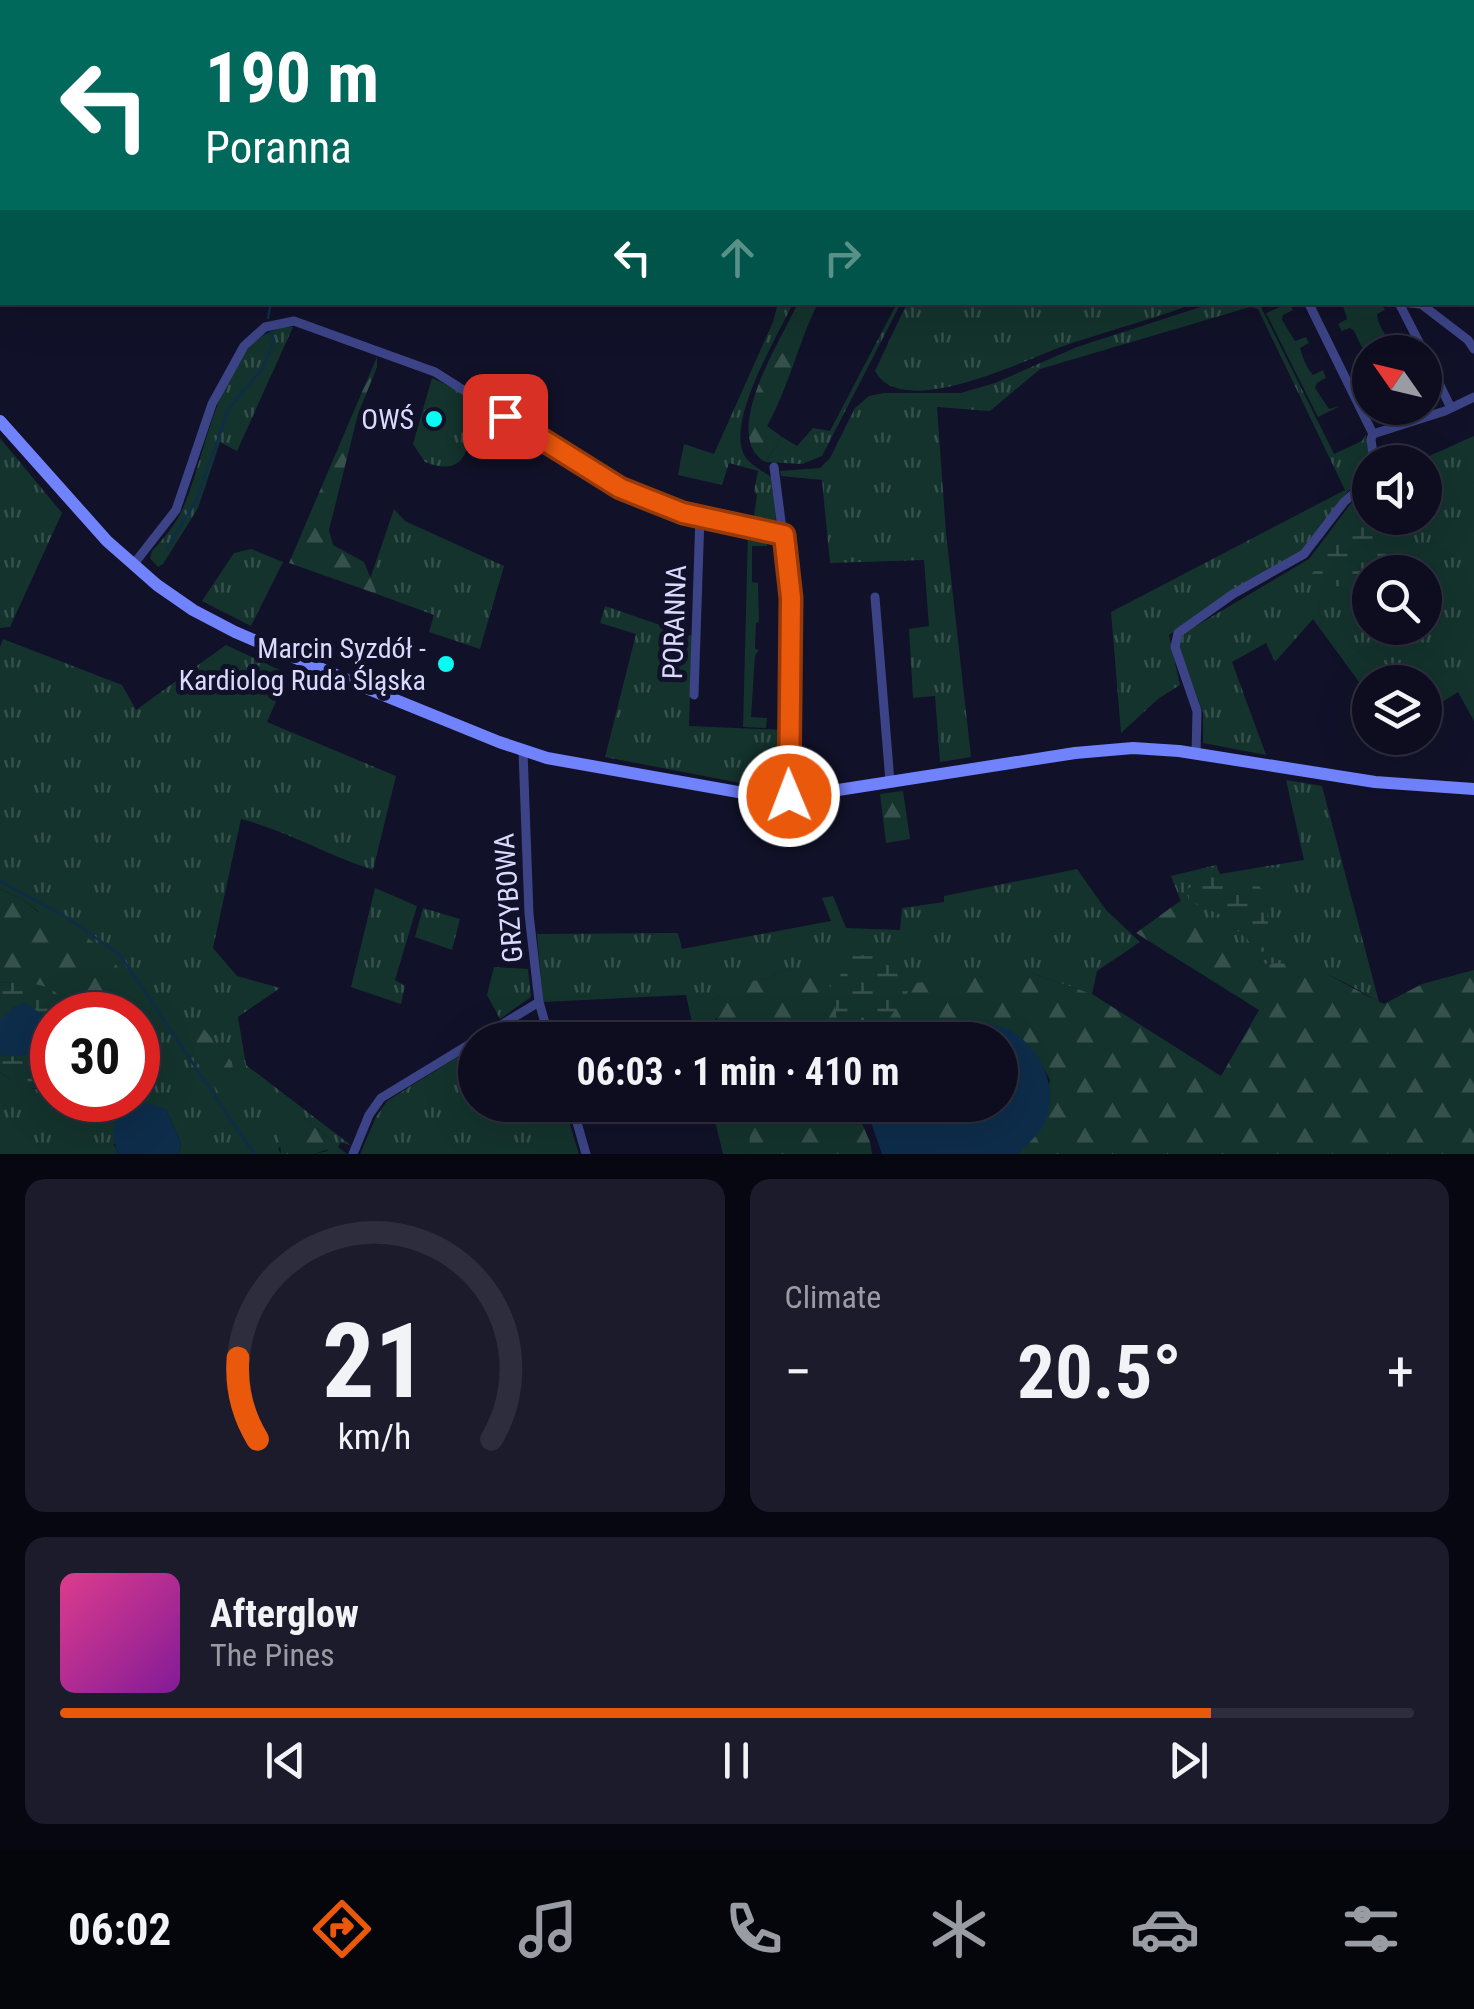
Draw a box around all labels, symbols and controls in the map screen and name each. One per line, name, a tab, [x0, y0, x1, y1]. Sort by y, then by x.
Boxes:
text: 190 m	[205, 37, 379, 119]
icon: left	[40, 40, 170, 170]
text: Poranna	[205, 121, 352, 174]
icon: left	[605, 230, 660, 285]
icon: ahead	[710, 230, 765, 285]
icon: right	[815, 230, 870, 285]
north arrow	[1352, 335, 1442, 425]
map controls	[1352, 335, 1442, 755]
pin	[463, 374, 548, 459]
icon: arrive	[478, 389, 533, 444]
place label: OWŚ	[361, 403, 414, 436]
marker: OWŚ	[423, 408, 445, 430]
button: sound	[1352, 445, 1442, 535]
button: search	[1352, 555, 1442, 645]
street label: PORANNA	[656, 564, 693, 680]
place label: Marcin Syzdół - Kardiolog Ruda Śląska	[179, 632, 426, 697]
marker: Marcin Syzdół - Kardiolog Ruda Śląska	[435, 653, 457, 675]
button: layers	[1352, 665, 1442, 755]
position arrow	[737, 744, 841, 848]
street label: GRZYBOWA	[488, 832, 529, 964]
speed limit sign: 30	[30, 992, 160, 1122]
text: 06:03 · 1 min · 410 m	[577, 1050, 899, 1094]
text: Climate	[785, 1278, 881, 1316]
text: 21	[322, 1301, 427, 1422]
text: 20.5°	[1017, 1328, 1182, 1416]
text: −	[785, 1340, 812, 1404]
text: +	[1387, 1340, 1414, 1404]
text: km/h	[338, 1416, 412, 1458]
text: Afterglow	[210, 1592, 359, 1636]
text: The Pines	[210, 1636, 335, 1674]
icon: previous	[258, 1733, 313, 1788]
icon: pause	[709, 1733, 764, 1788]
icon: next	[1161, 1733, 1216, 1788]
icon: directions	[307, 1894, 377, 1964]
icon: music	[513, 1894, 583, 1964]
icon: phone	[719, 1894, 789, 1964]
icon: climate	[924, 1894, 994, 1964]
icon: car	[1130, 1894, 1200, 1964]
icon: filters	[1336, 1894, 1406, 1964]
text: 06:02	[68, 1903, 171, 1956]

